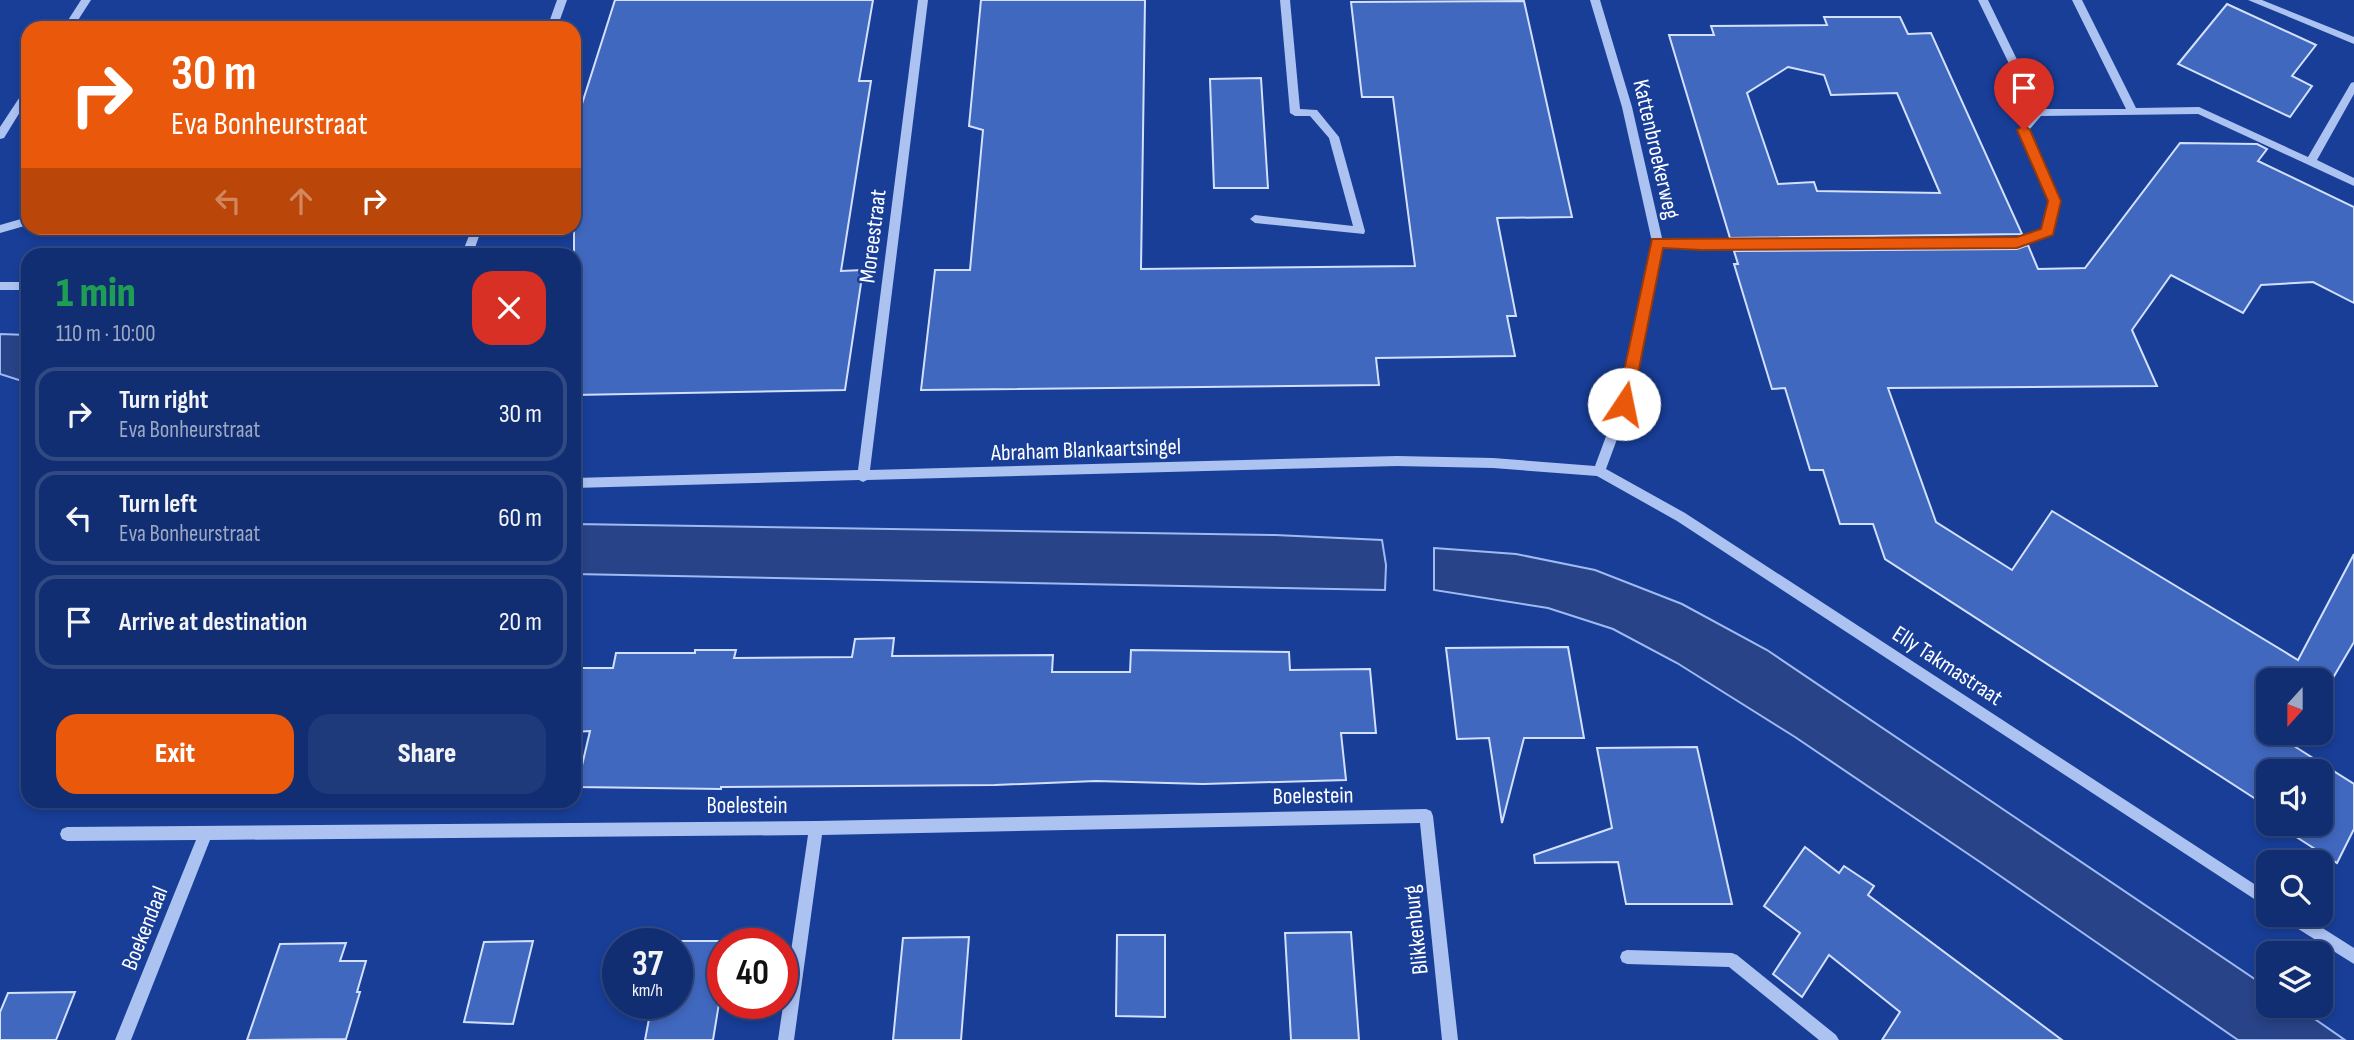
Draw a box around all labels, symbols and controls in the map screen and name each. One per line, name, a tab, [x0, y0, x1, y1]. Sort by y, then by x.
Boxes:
text: 30 m	[171, 45, 256, 104]
icon: right	[56, 49, 147, 140]
pin	[1994, 58, 2054, 130]
icon: arrive	[2005, 69, 2043, 107]
street label: Kattenbroekerweg	[1626, 77, 1686, 222]
text: Eva Bonheurstraat	[171, 105, 368, 144]
icon: left	[209, 182, 247, 220]
icon: ahead	[282, 182, 320, 220]
icon: right	[355, 182, 393, 220]
street label: Moreestraat	[853, 188, 893, 285]
text: 1 min	[56, 268, 136, 319]
button: close	[472, 271, 546, 345]
text: 110 m · 10:00	[56, 320, 156, 348]
position arrow	[1587, 367, 1661, 441]
text: Turn right	[119, 385, 208, 416]
icon: right	[60, 395, 98, 433]
text: 30 m	[499, 399, 542, 430]
text: Eva Bonheurstraat	[119, 416, 260, 444]
street label: Abraham Blankaartsingel	[989, 433, 1182, 467]
text: Turn left	[119, 489, 197, 520]
icon: left	[60, 499, 98, 537]
text: 60 m	[498, 503, 542, 534]
text: Eva Bonheurstraat	[119, 520, 260, 548]
icon: arrive	[60, 603, 98, 641]
text: Arrive at destination	[119, 607, 307, 638]
text: 20 m	[499, 607, 542, 638]
street label: Elly Takmastraat	[1887, 620, 2008, 712]
north arrow	[2256, 668, 2333, 746]
map controls	[2256, 668, 2333, 1018]
button: Exit	[56, 714, 294, 794]
button: Share	[308, 714, 546, 794]
button: sound	[2256, 759, 2333, 836]
street label: Boelestein	[1272, 781, 1354, 811]
street label: Boelestein	[706, 792, 788, 820]
button: search	[2256, 850, 2333, 927]
street label: Boekendaal	[115, 882, 174, 974]
street label: Blikkenburg	[1397, 884, 1435, 976]
speed limit sign: 40	[707, 928, 798, 1019]
button: layers	[2256, 941, 2333, 1018]
text: 37	[632, 943, 663, 986]
text: km/h	[632, 980, 663, 1001]

